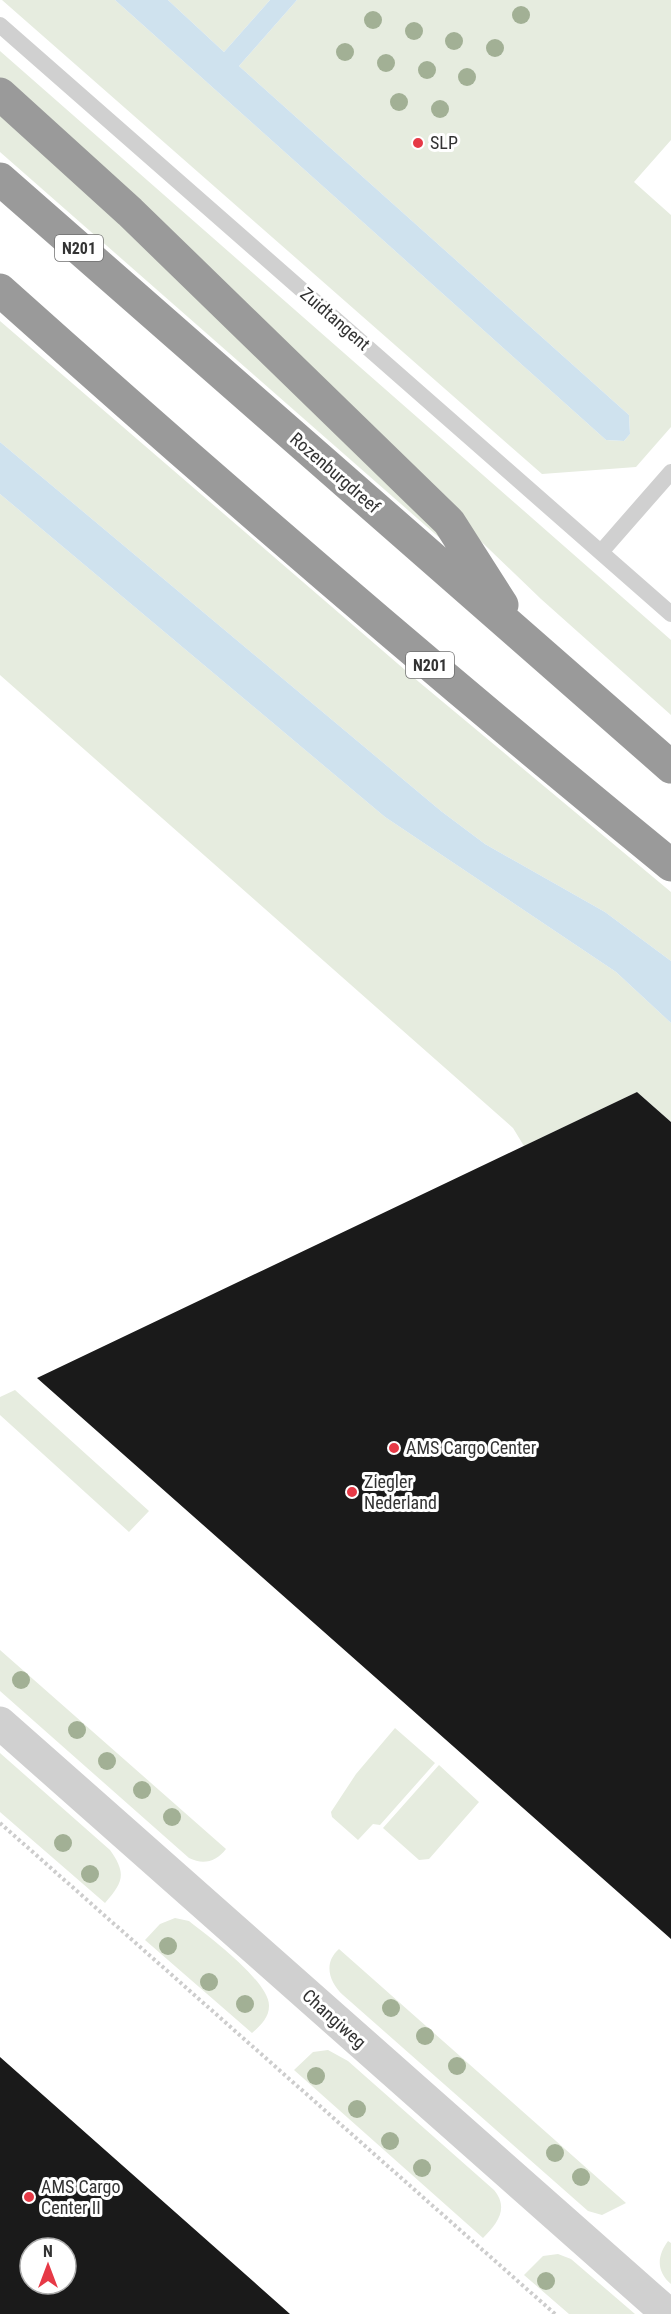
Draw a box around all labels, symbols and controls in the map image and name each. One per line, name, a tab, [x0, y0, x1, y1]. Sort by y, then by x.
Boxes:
place label: SLP	[430, 132, 458, 153]
marker: SLP	[411, 136, 425, 150]
road number: N201	[55, 235, 103, 261]
street label: Zuidtangent	[296, 283, 374, 354]
street label: Rozenburgdreef	[286, 428, 385, 517]
road number: N201	[406, 652, 454, 678]
place label: AMS Cargo Center	[406, 1437, 537, 1458]
marker: AMS Cargo Center	[387, 1441, 401, 1455]
place label: Ziegler Nederland	[364, 1471, 437, 1513]
marker: Ziegler Nederland	[345, 1485, 359, 1499]
street label: Changiweg	[298, 1985, 370, 2053]
place label: AMS Cargo Center II	[41, 2176, 121, 2218]
marker: AMS Cargo Center II	[22, 2190, 36, 2204]
north arrow	[18, 2236, 78, 2296]
text: N	[43, 2242, 53, 2261]

